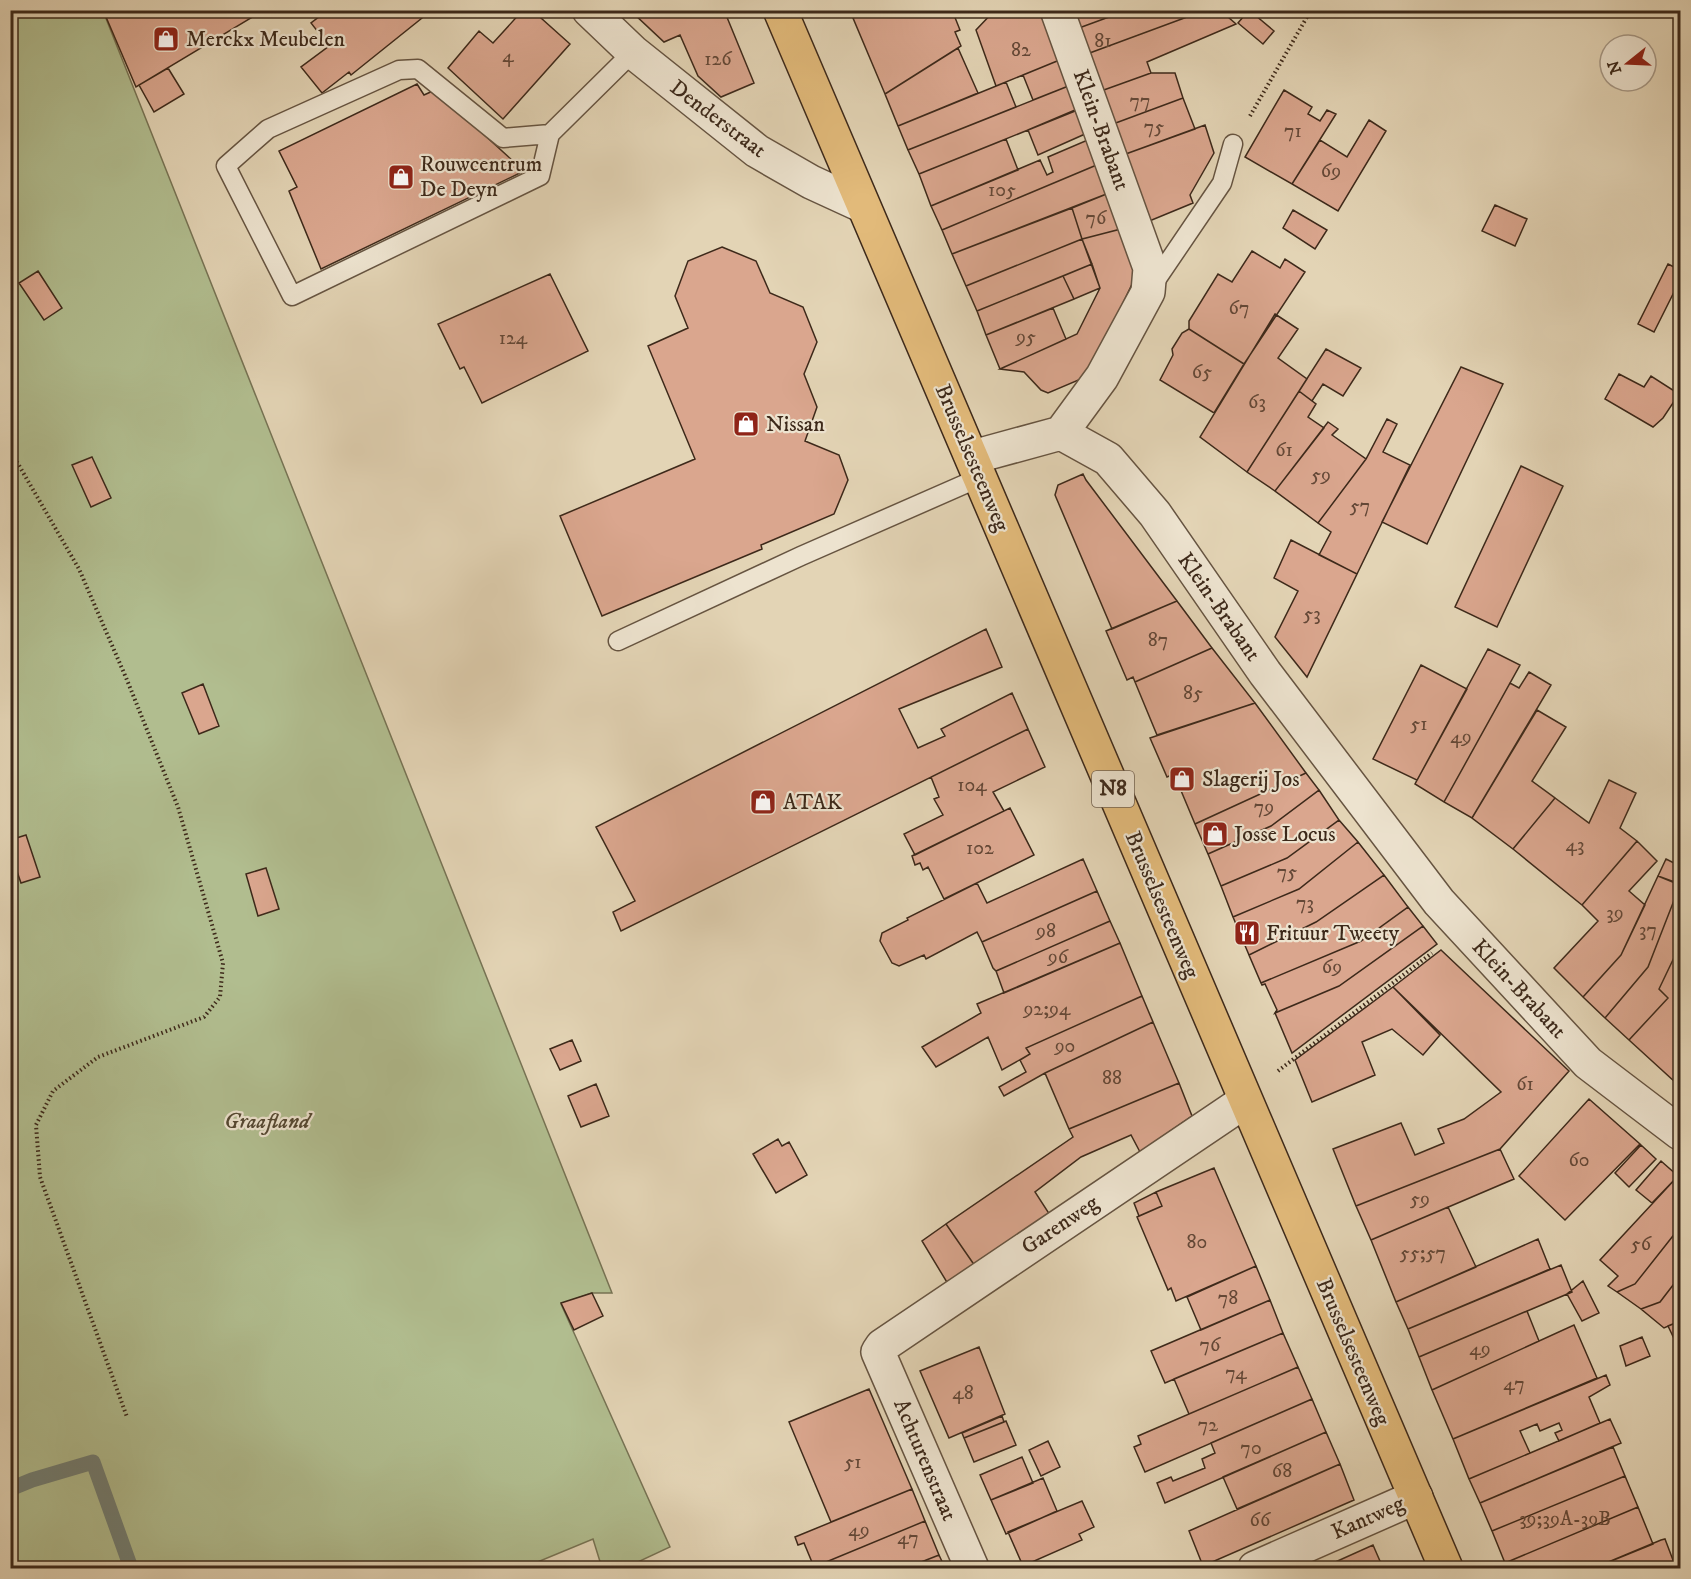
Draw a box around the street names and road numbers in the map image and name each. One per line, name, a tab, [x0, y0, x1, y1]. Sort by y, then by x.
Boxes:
street label: Klein-Brabant	[1067, 66, 1135, 194]
street label: Denderstraat	[665, 74, 771, 164]
street label: Brusselsesteenweg	[929, 380, 1015, 536]
street label: Klein-Brabant	[1172, 547, 1266, 667]
road number: N8	[1092, 771, 1134, 807]
street label: Brusselsesteenweg	[1119, 827, 1205, 983]
street label: Klein-Brabant	[1466, 933, 1572, 1045]
street label: Garenweg	[1016, 1189, 1104, 1261]
street label: Brusselsesteenweg	[1310, 1274, 1396, 1430]
street label: Achturenstraat	[887, 1395, 963, 1525]
street label: Kantweg	[1327, 1490, 1409, 1546]

